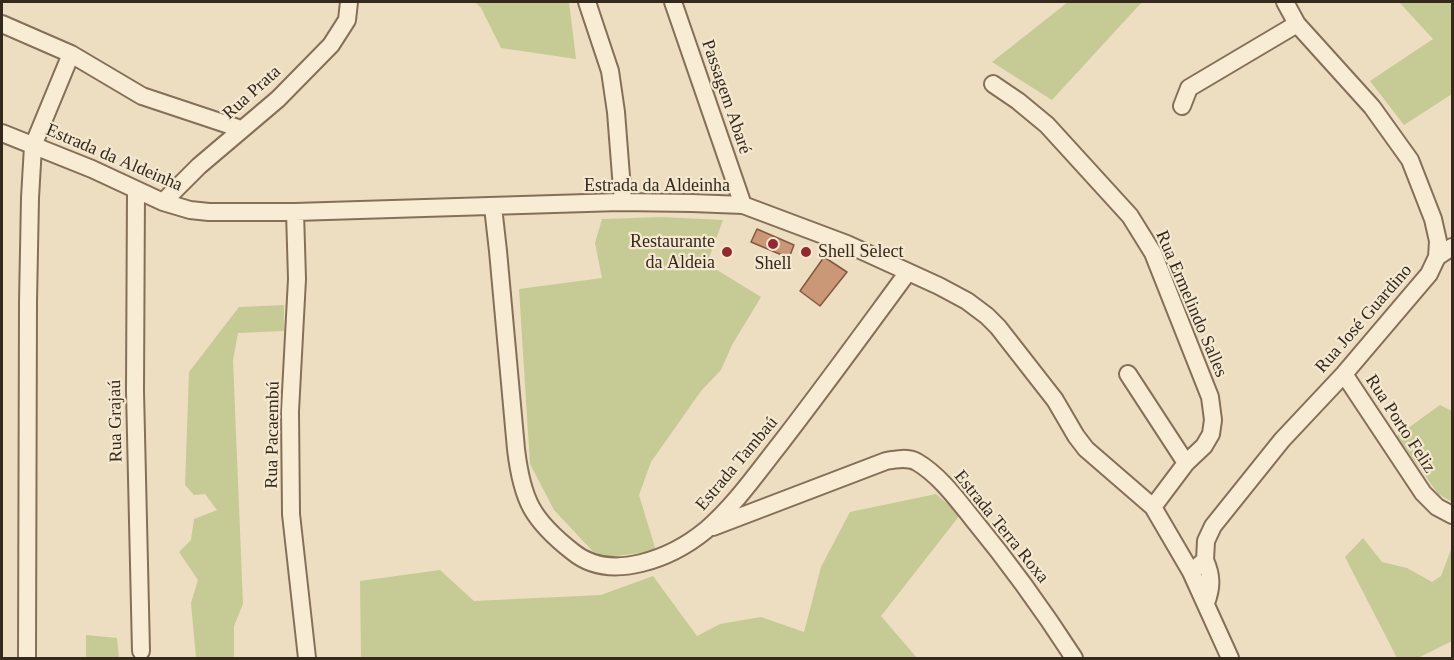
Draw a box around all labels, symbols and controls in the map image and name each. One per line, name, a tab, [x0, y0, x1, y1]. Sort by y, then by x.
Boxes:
street label: Passagem Abaré	[696, 37, 756, 157]
street label: Rua Prata	[219, 61, 285, 125]
street label: Estrada da Aldeinha	[43, 120, 185, 196]
street label: Estrada da Aldeinha	[584, 175, 730, 197]
street label: Rua Ermelindo Salles	[1150, 228, 1232, 380]
place label: Restaurante da Aldeia	[630, 231, 715, 274]
marker: Shell	[766, 237, 780, 251]
place label: Shell Select	[818, 241, 903, 263]
marker: Restaurante da Aldeia	[720, 245, 734, 259]
marker: Shell Select	[799, 245, 813, 259]
place label: Shell	[754, 253, 792, 275]
street label: Rua José Guardino	[1311, 260, 1417, 378]
street label: Rua Porto Feliz	[1360, 371, 1440, 477]
street label: Rua Grajaú	[104, 380, 128, 462]
street label: Rua Pacaembú	[261, 381, 285, 489]
street label: Estrada Tambaú	[691, 413, 783, 515]
street label: Estrada Terra Roxa	[949, 466, 1053, 588]

